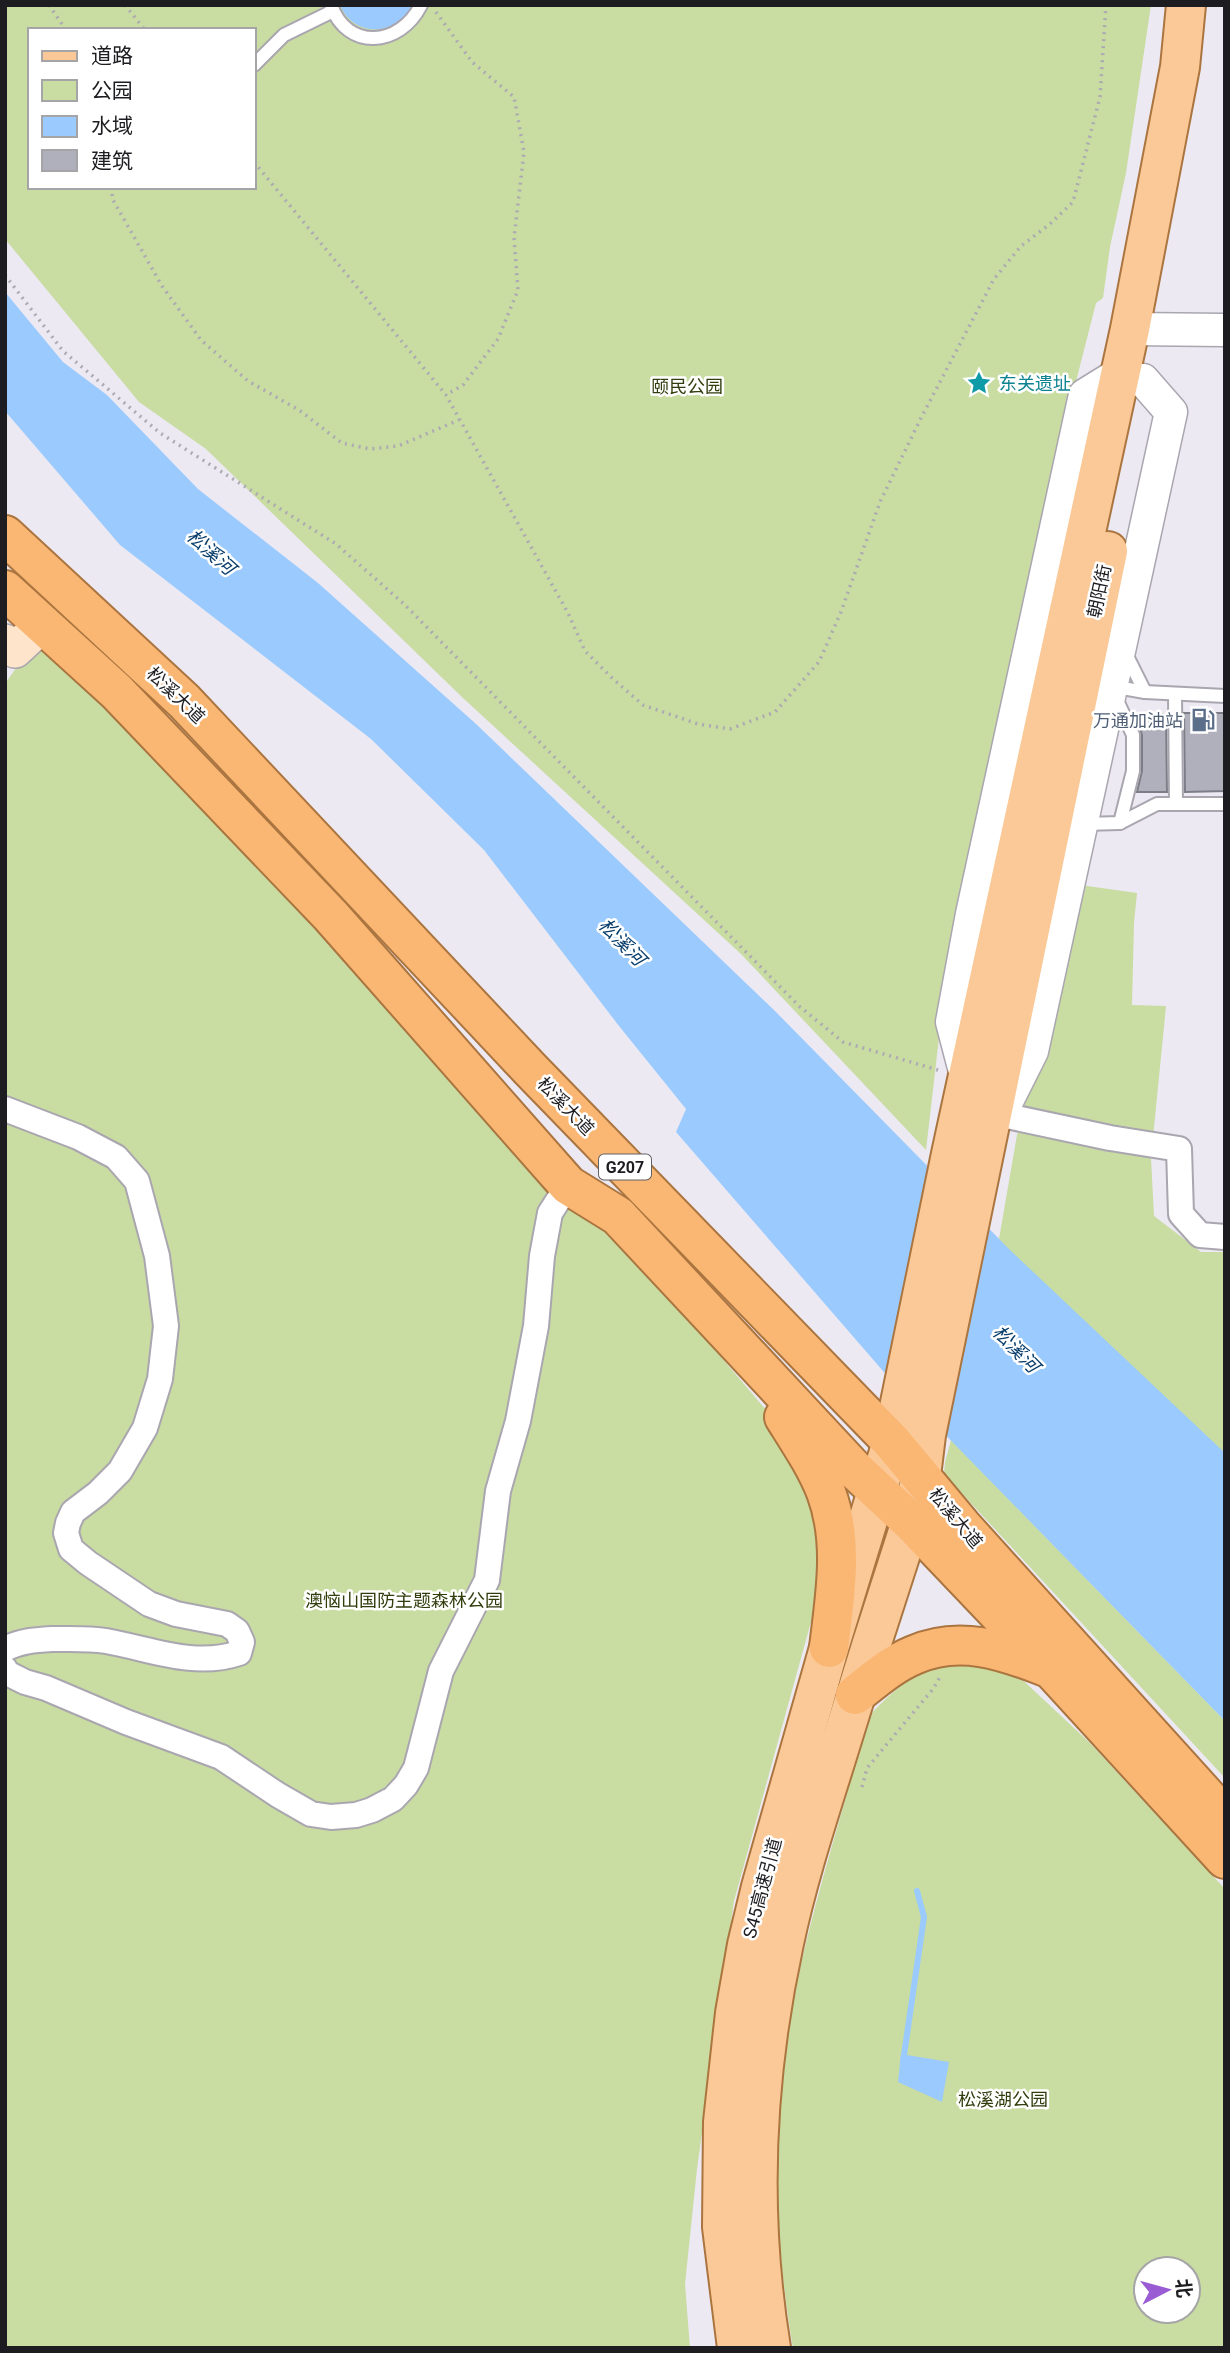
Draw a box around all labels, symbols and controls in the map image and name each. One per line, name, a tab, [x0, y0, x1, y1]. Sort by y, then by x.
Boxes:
legend	[28, 28, 256, 189]
text: 道路	[91, 44, 133, 68]
text: 公园	[91, 79, 133, 103]
text: 水域	[91, 114, 133, 138]
text: 建筑	[91, 149, 133, 173]
place icon: 东关遗址	[965, 369, 993, 397]
place label: 东关遗址	[999, 373, 1071, 394]
park label: 颐民公园	[651, 376, 723, 397]
water label: 松溪河	[182, 524, 243, 582]
street label: 朝阳街	[1083, 562, 1115, 620]
street label: 松溪大道	[143, 662, 209, 728]
fuel station icon: 万通加油站	[1189, 706, 1217, 734]
place label: 万通加油站	[1093, 710, 1183, 731]
water label: 松溪河	[594, 914, 653, 973]
street label: 松溪大道	[533, 1073, 599, 1139]
road number: G207	[599, 1154, 651, 1180]
water label: 松溪河	[988, 1321, 1047, 1380]
street label: 松溪大道	[925, 1484, 987, 1552]
park label: 澳恼山国防主题森林公园	[305, 1590, 503, 1611]
street label: S45高速引道	[739, 1836, 785, 1940]
park label: 松溪湖公园	[958, 2089, 1048, 2110]
north arrow	[1132, 2255, 1202, 2325]
text: 北	[1171, 2278, 1196, 2299]

